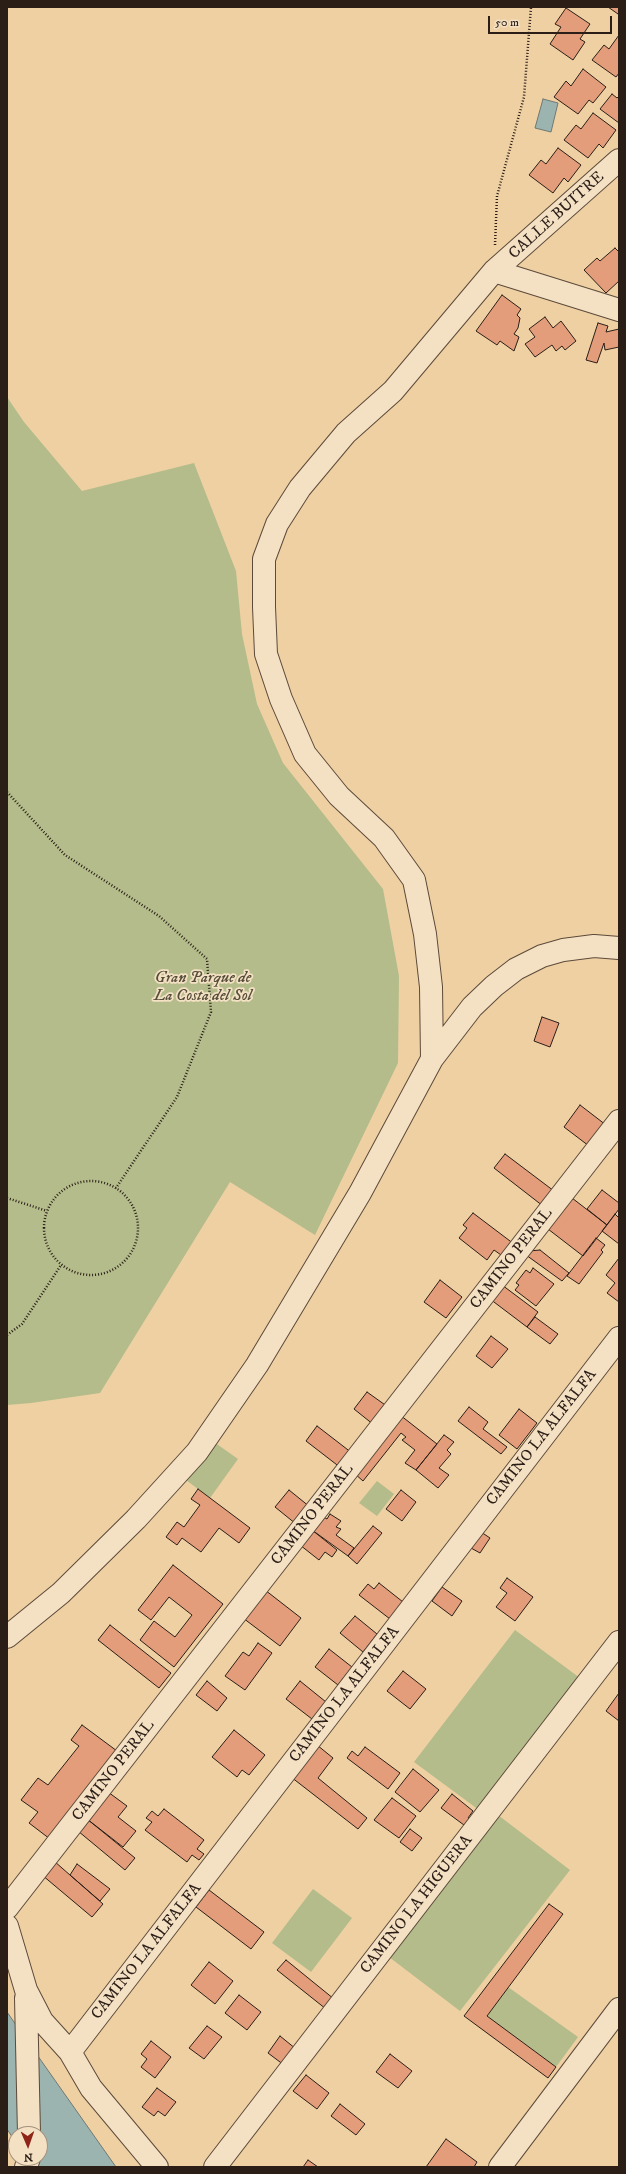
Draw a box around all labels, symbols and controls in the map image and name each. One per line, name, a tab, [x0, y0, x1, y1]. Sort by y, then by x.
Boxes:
scale bar	[490, 8, 614, 34]
text: 50 m	[495, 15, 519, 30]
street label: CALLE BUITRE	[505, 168, 609, 264]
park label: Gran Parque de La Costa del Sol	[154, 969, 252, 1007]
street label: CAMINO PERAL	[467, 1205, 557, 1313]
street label: CAMINO LA ALFALFA	[483, 1366, 601, 1510]
street label: CAMINO PERAL	[268, 1461, 358, 1569]
street label: CAMINO LA ALFALFA	[286, 1623, 404, 1767]
street label: CAMINO PERAL	[69, 1717, 159, 1825]
street label: CAMINO LA HIGUERA	[357, 1832, 477, 1978]
street label: CAMINO LA ALFALFA	[88, 1880, 206, 2024]
north arrow	[8, 2126, 48, 2166]
text: N	[24, 2150, 33, 2164]

